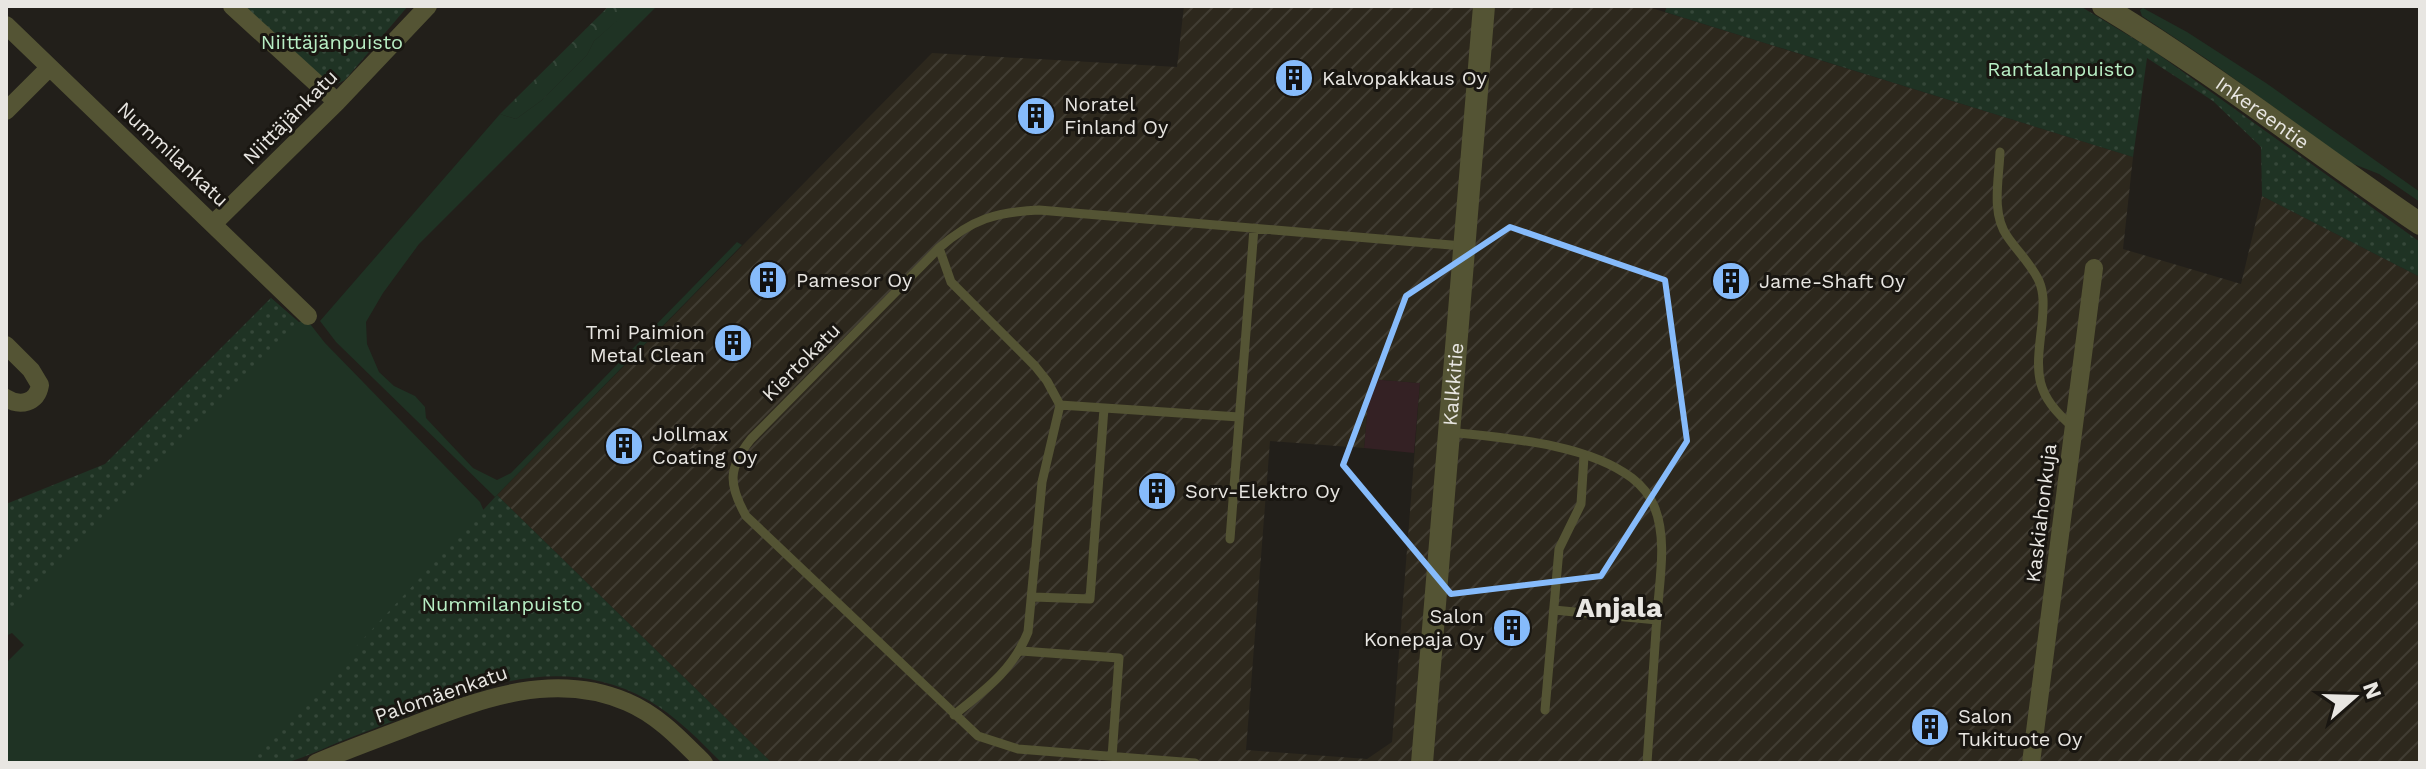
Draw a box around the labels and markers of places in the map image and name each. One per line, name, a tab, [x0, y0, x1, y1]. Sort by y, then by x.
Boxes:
building icon: Kalvopakkaus Oy	[1273, 57, 1315, 99]
place label: Kalvopakkaus Oy	[1322, 66, 1487, 90]
place label: Noratel Finland Oy	[1064, 92, 1169, 139]
building icon: Noratel Finland Oy	[1015, 95, 1057, 137]
building icon: Pamesor Oy	[747, 259, 789, 301]
building icon: Jame-Shaft Oy	[1710, 260, 1752, 302]
place label: Pamesor Oy	[796, 268, 913, 292]
place label: Jame-Shaft Oy	[1759, 269, 1906, 293]
place label: Tmi Paimion Metal Clean	[586, 320, 705, 367]
building icon: Tmi Paimion Metal Clean	[712, 322, 754, 364]
place label: Jollmax Coating Oy	[652, 422, 758, 469]
building icon: Jollmax Coating Oy	[603, 425, 645, 467]
building icon: Sorv-Elektro Oy	[1136, 470, 1178, 512]
place label: Sorv-Elektro Oy	[1185, 479, 1341, 503]
place label: Salon Konepaja Oy	[1364, 604, 1485, 651]
building icon: Salon Konepaja Oy	[1491, 607, 1533, 649]
place label: Salon Tukituote Oy	[1958, 704, 2083, 751]
building icon: Salon Tukituote Oy	[1909, 706, 1951, 748]

